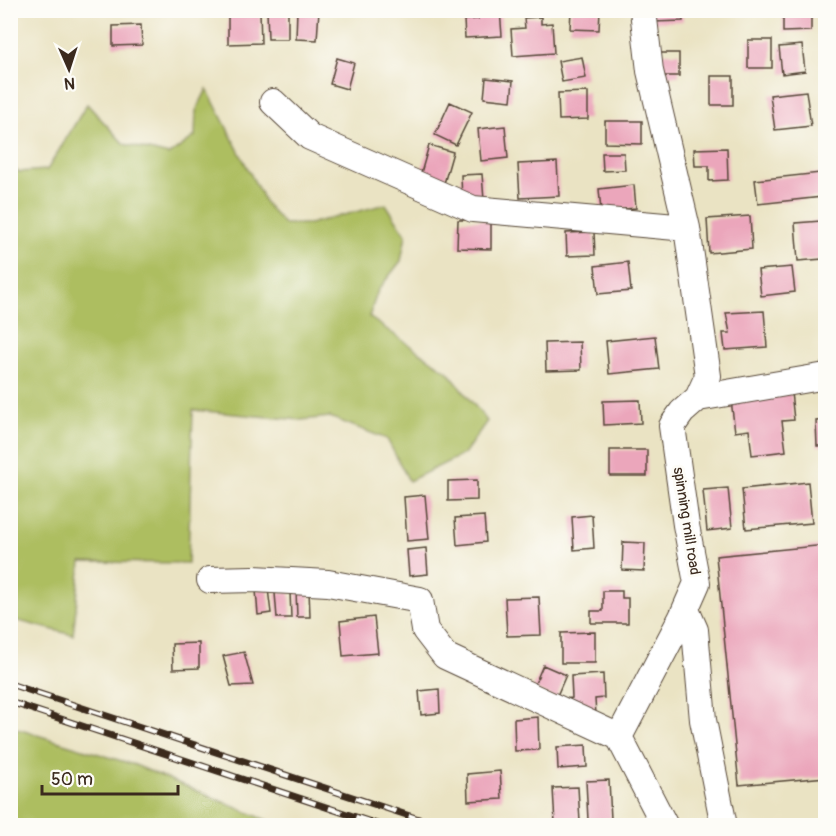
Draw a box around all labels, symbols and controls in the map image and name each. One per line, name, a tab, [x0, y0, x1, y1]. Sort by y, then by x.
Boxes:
north arrow	[39, 39, 99, 99]
text: N	[64, 73, 76, 93]
street label: spinning mill road	[669, 466, 704, 576]
scale bar	[42, 758, 178, 796]
text: 50 m	[51, 768, 93, 791]

